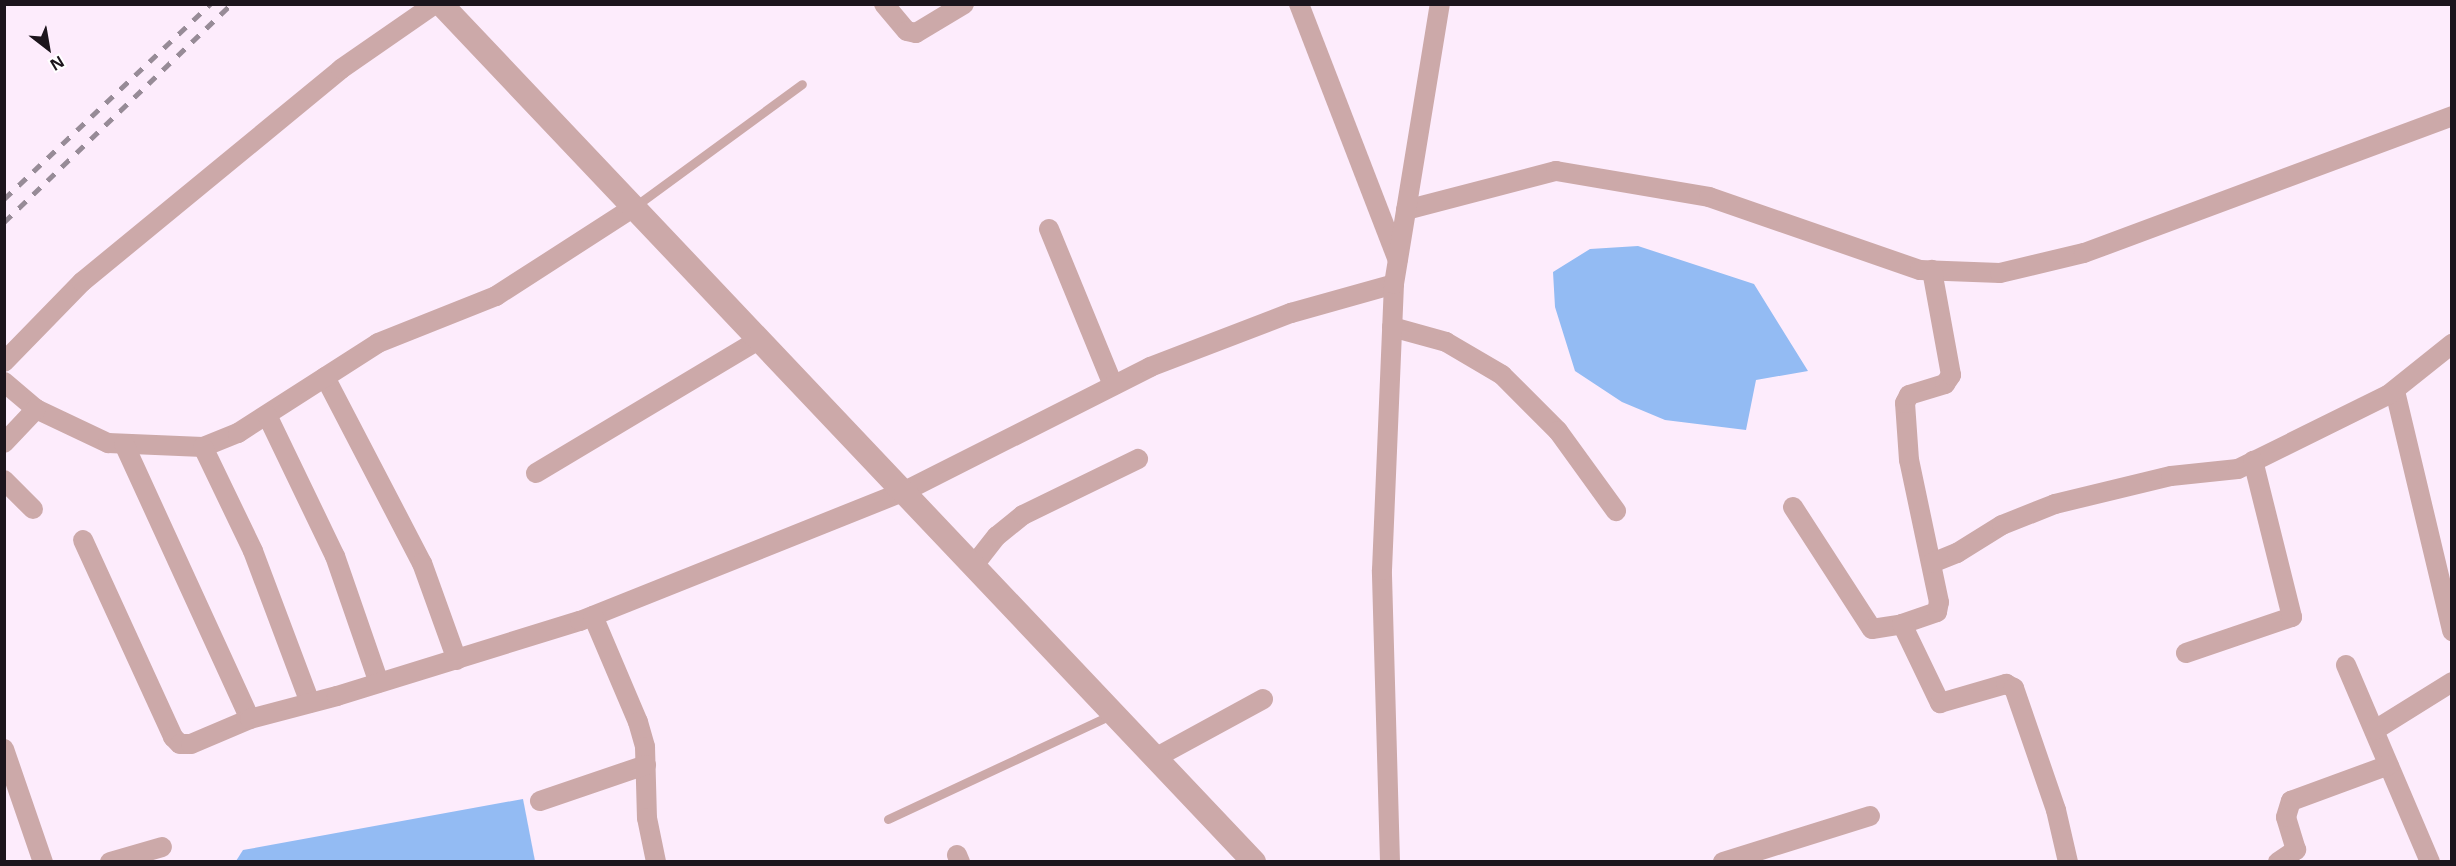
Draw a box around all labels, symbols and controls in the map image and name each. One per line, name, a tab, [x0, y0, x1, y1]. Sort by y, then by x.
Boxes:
north arrow	[18, 18, 78, 78]
text: N	[46, 51, 69, 76]

